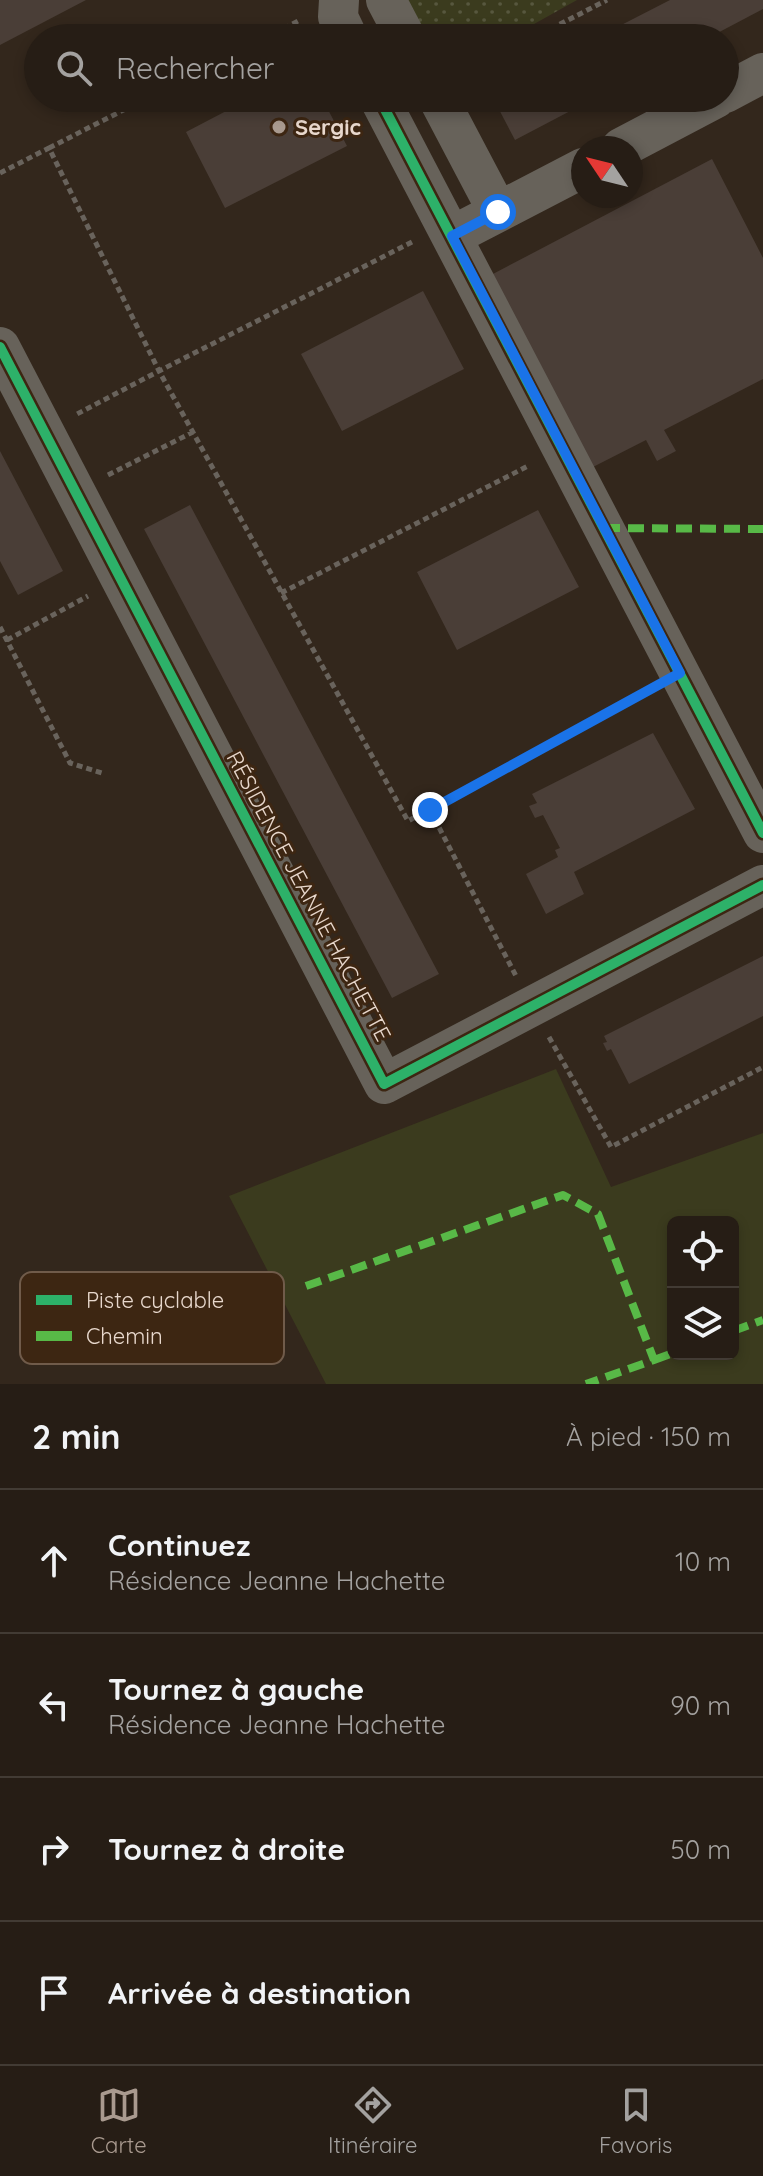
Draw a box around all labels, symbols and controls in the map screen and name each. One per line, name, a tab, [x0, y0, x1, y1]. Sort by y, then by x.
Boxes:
search box	[24, 24, 739, 112]
icon: search	[52, 46, 96, 90]
text: Rechercher	[116, 49, 274, 87]
place label: Sergic	[295, 113, 361, 141]
marker: Sergic	[270, 118, 288, 136]
north arrow	[571, 136, 643, 208]
route start	[480, 194, 516, 230]
street label: RÉSIDENCE JEANNE HACHETTE	[220, 746, 398, 1046]
route end	[412, 792, 448, 828]
map controls	[667, 1216, 739, 1360]
button: locate	[667, 1216, 739, 1288]
legend	[20, 1272, 284, 1364]
text: Piste cyclable	[86, 1286, 224, 1314]
button: layers	[667, 1288, 739, 1360]
text: Chemin	[86, 1322, 163, 1350]
text: 2 min	[32, 1415, 121, 1458]
text: À pied · 150 m	[566, 1420, 731, 1453]
text: Continuez	[108, 1526, 250, 1564]
icon: ahead	[32, 1539, 76, 1583]
text: 10 m	[675, 1545, 731, 1578]
text: Résidence Jeanne Hachette	[108, 1564, 445, 1597]
text: Tournez à gauche	[108, 1670, 364, 1708]
icon: left	[32, 1683, 76, 1727]
text: 90 m	[670, 1689, 731, 1722]
text: Résidence Jeanne Hachette	[108, 1708, 445, 1741]
icon: right	[32, 1827, 76, 1871]
text: Tournez à droite	[108, 1830, 345, 1868]
text: 50 m	[671, 1833, 731, 1866]
icon: arrive	[32, 1971, 76, 2015]
text: Arrivée à destination	[108, 1974, 411, 2012]
tab: Carte	[91, 2083, 147, 2159]
tab: Itinéraire	[328, 2083, 418, 2159]
tab: Favoris	[599, 2083, 672, 2159]

